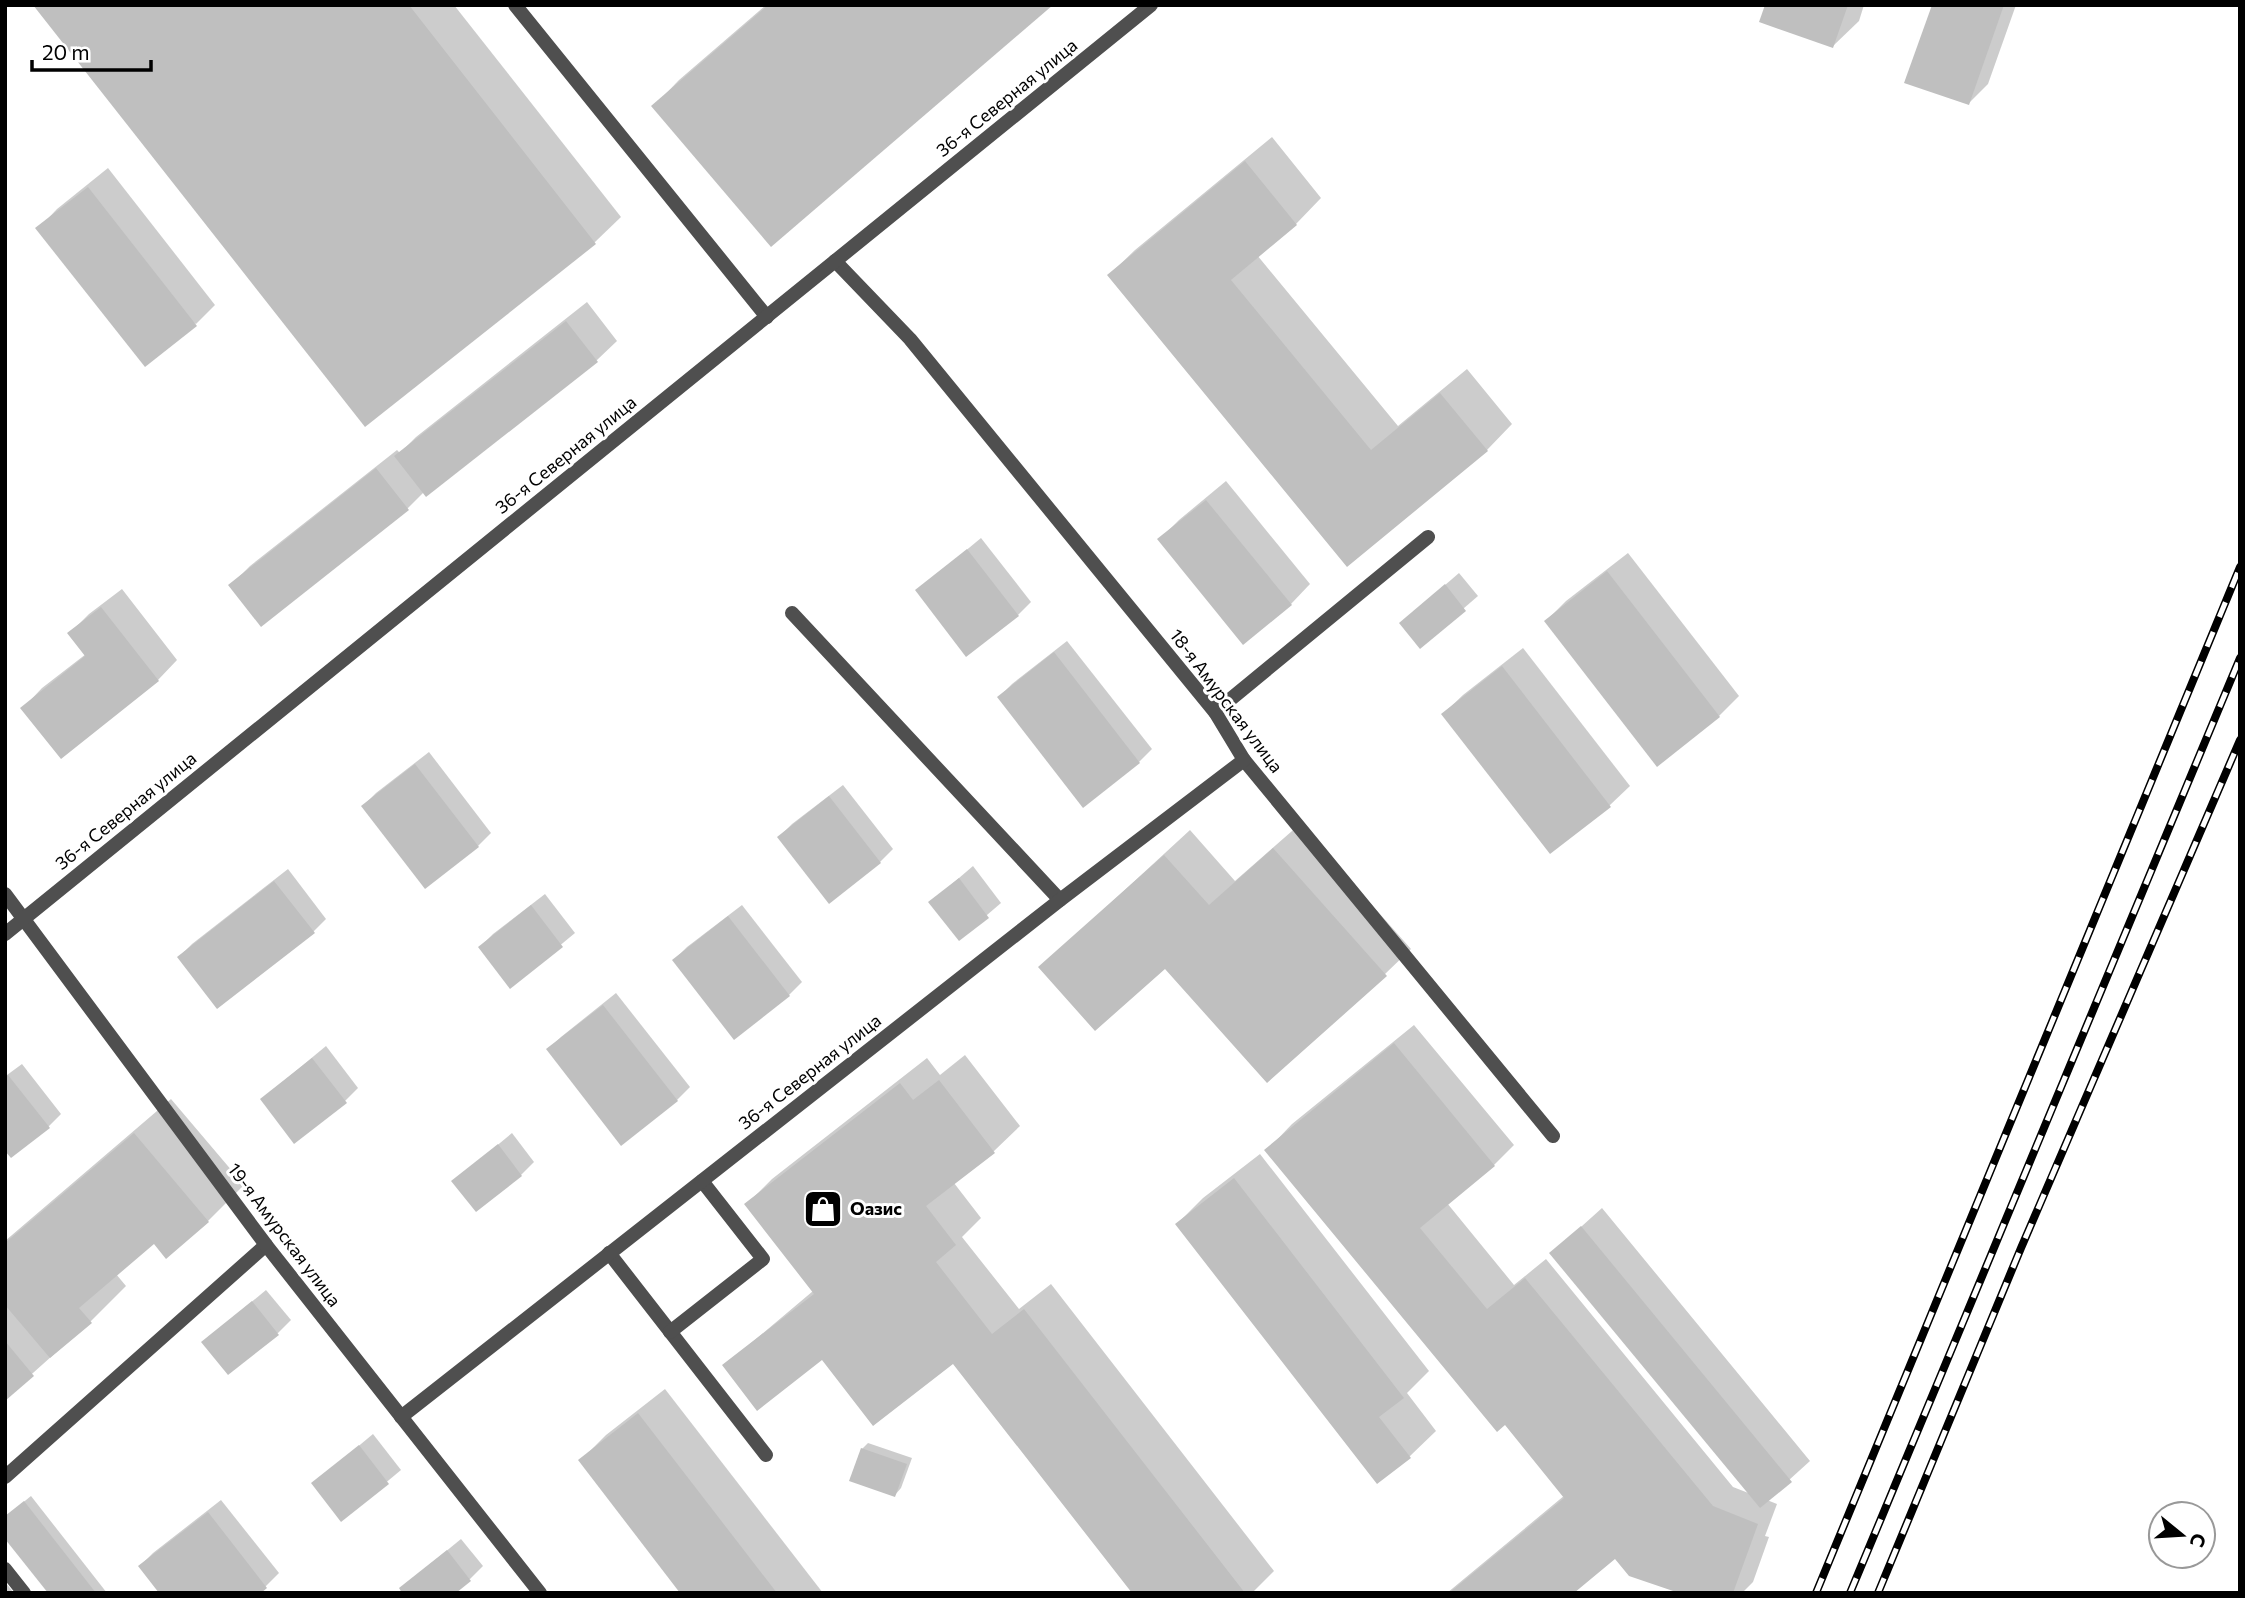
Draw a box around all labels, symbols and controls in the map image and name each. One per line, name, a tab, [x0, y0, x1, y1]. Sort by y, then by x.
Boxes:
scale bar	[32, 28, 150, 72]
street label: 36-я Северная улица	[932, 34, 1081, 161]
text: 20 m	[42, 39, 90, 64]
street label: 36-я Северная улица	[491, 391, 640, 518]
street label: 18-я Амурская улица	[1166, 624, 1288, 777]
street label: 36-я Северная улица	[51, 747, 200, 874]
street label: 36-я Северная улица	[734, 1009, 885, 1134]
street label: 19-я Амурская улица	[224, 1158, 346, 1311]
shop icon: Оазис	[802, 1188, 844, 1230]
place label: Оазис	[850, 1197, 902, 1219]
north arrow	[2147, 1500, 2217, 1570]
text: С	[2186, 1531, 2212, 1550]

